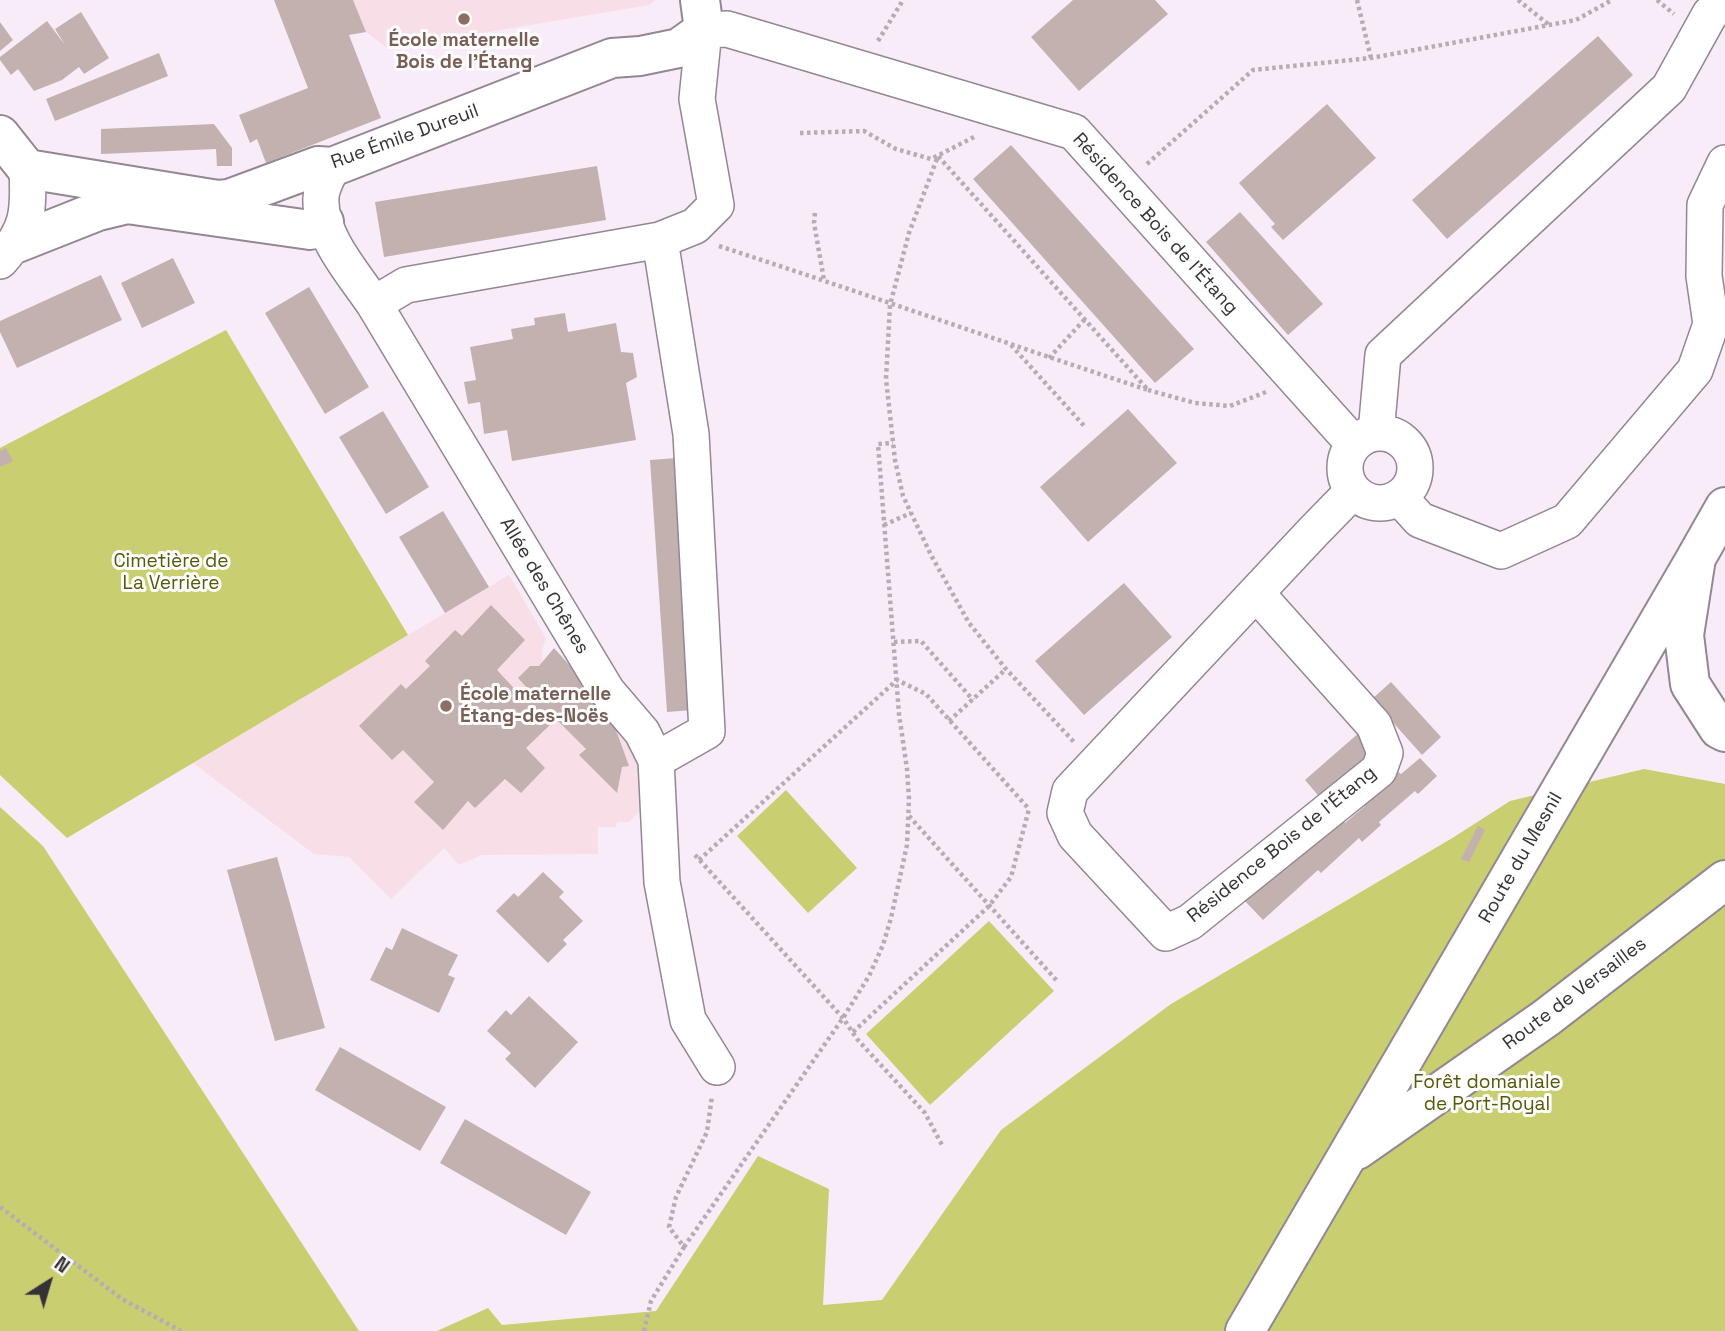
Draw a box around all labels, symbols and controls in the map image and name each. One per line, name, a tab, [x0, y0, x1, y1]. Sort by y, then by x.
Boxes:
marker: École maternelle Bois de l'Étang	[456, 11, 472, 27]
place label: École maternelle Bois de l'Étang	[388, 30, 540, 74]
street label: Rue Émile Dureuil	[328, 100, 482, 174]
street label: Résidence Bois de l'Étang	[1067, 129, 1243, 319]
street label: Allée des Chênes	[494, 514, 594, 658]
park label: Cimetière de La Verrière	[113, 551, 229, 595]
place label: École maternelle Étang-des-Noës	[460, 684, 611, 728]
marker: École maternelle Étang-des-Noës	[438, 698, 454, 714]
street label: Résidence Bois de l'Étang	[1183, 762, 1381, 928]
street label: Route du Mesnil	[1474, 789, 1568, 927]
street label: Route de Versailles	[1499, 933, 1651, 1055]
park label: Forêt domaniale de Port-Royal	[1413, 1072, 1561, 1116]
north arrow	[14, 1247, 84, 1317]
text: N	[49, 1251, 75, 1279]

